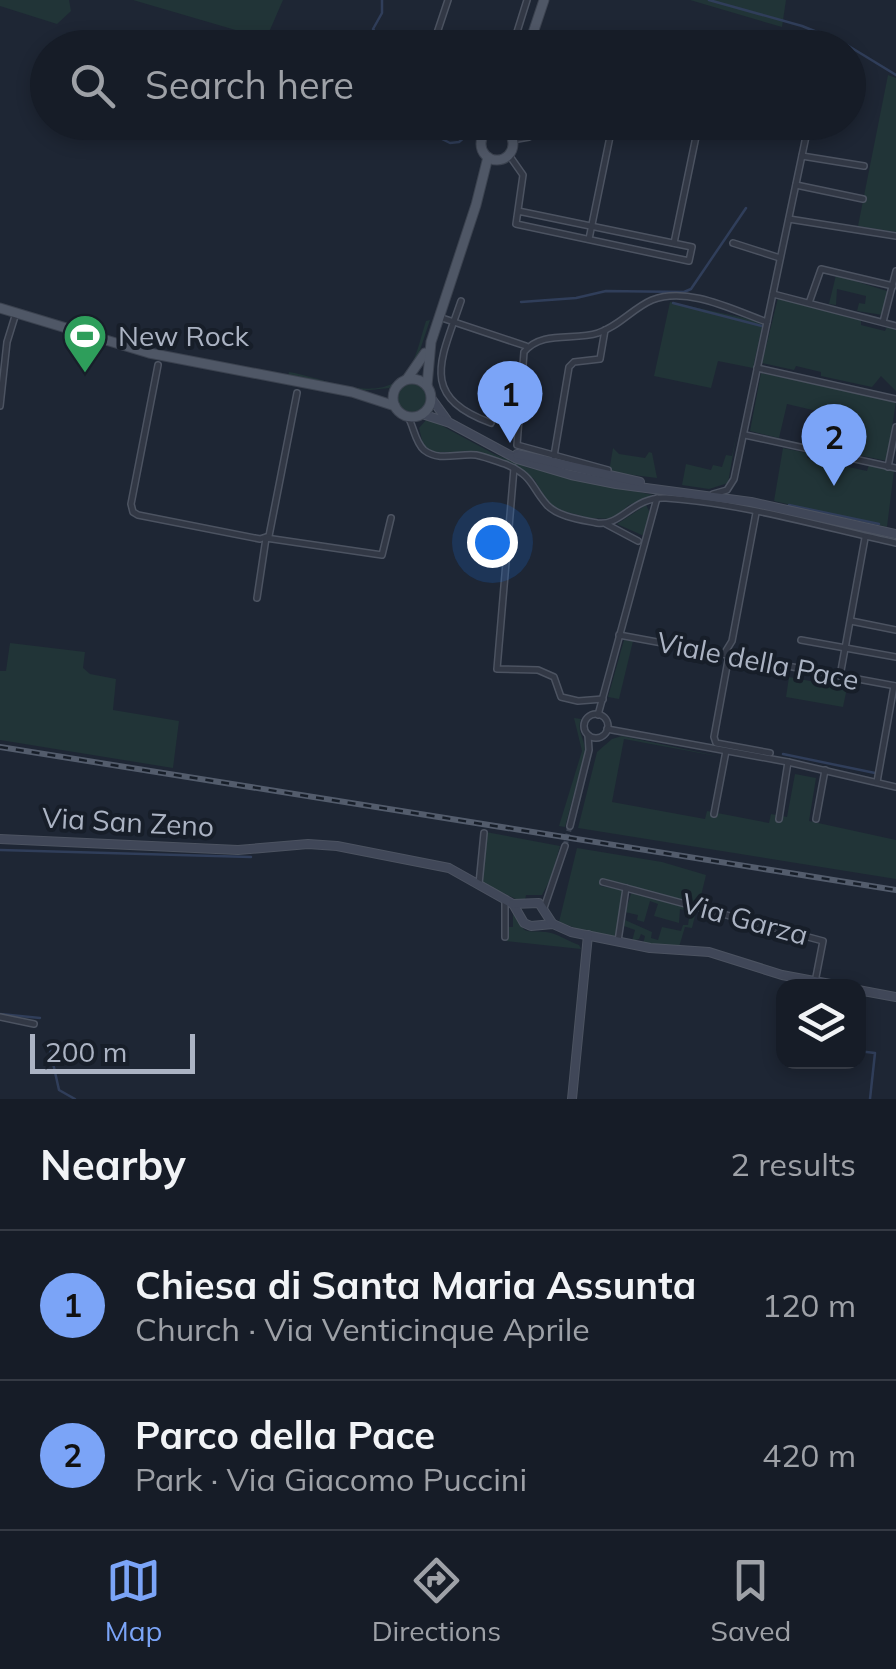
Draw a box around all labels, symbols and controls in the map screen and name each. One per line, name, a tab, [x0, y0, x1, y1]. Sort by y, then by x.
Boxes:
search box	[30, 30, 866, 140]
icon: search	[65, 58, 120, 113]
text: Search here	[145, 61, 354, 109]
sports icon: New Rock	[62, 313, 108, 374]
place label: New Rock	[118, 318, 250, 353]
pin: 1	[478, 360, 542, 443]
pin: 2	[802, 404, 866, 486]
your location	[467, 517, 518, 568]
street label: Viale della Pace	[654, 624, 862, 697]
street label: Via San Zeno	[41, 800, 215, 843]
street label: Via Garza	[678, 885, 812, 952]
map controls	[776, 979, 866, 1069]
button: layers	[776, 979, 866, 1069]
scale bar	[30, 1029, 195, 1074]
text: 200 m	[45, 1034, 127, 1069]
text: Nearby	[40, 1138, 186, 1191]
text: 2 results	[731, 1144, 856, 1184]
text: Chiesa di Santa Maria Assunta	[135, 1261, 696, 1309]
text: 1	[63, 1285, 82, 1325]
text: 120 m	[762, 1285, 856, 1325]
text: Church · Via Venticinque Aprile	[135, 1309, 590, 1349]
text: Parco della Pace	[135, 1411, 435, 1459]
text: 2	[63, 1435, 82, 1475]
text: 420 m	[762, 1435, 856, 1475]
text: Park · Via Giacomo Puccini	[135, 1459, 527, 1499]
tab: Map	[105, 1553, 162, 1648]
tab: Directions	[372, 1553, 501, 1648]
tab: Saved	[710, 1553, 791, 1648]

